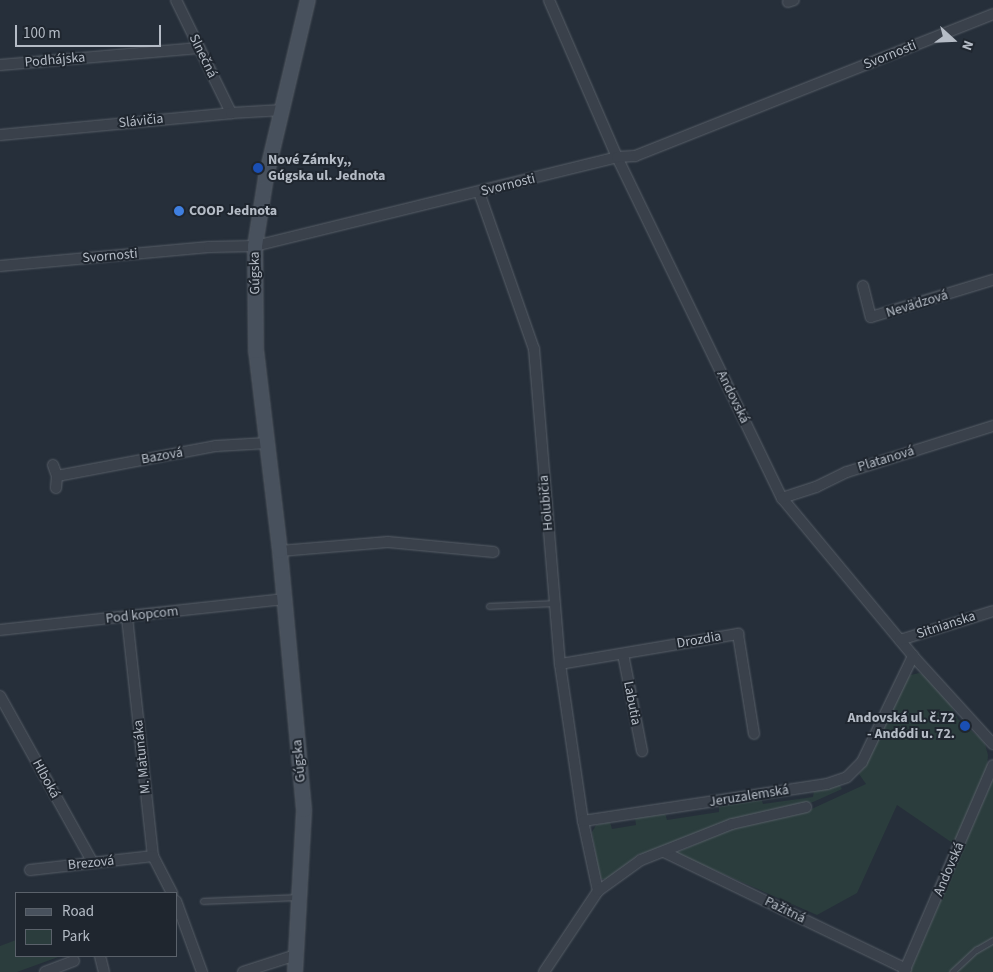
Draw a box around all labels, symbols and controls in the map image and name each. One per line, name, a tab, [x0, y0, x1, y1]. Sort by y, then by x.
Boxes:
scale bar	[18, 15, 164, 47]
north arrow	[928, 15, 978, 65]
text: 100 m	[23, 23, 61, 44]
street label: Slnečná	[185, 31, 221, 81]
street label: Svornosti	[861, 37, 919, 73]
text: N	[956, 37, 978, 53]
street label: Podhájska	[24, 49, 86, 71]
street label: Slávičia	[118, 110, 164, 132]
place label: Nové Zámky,, Gúgska ul. Jednota	[268, 152, 385, 184]
marker: Nové Zámky,, Gúgska ul. Jednota	[252, 162, 264, 174]
street label: Svornosti	[479, 170, 537, 200]
place label: COOP Jednota	[189, 203, 277, 219]
marker: COOP Jednota	[173, 205, 185, 217]
street label: Svornosti	[82, 245, 138, 267]
street label: Gúgska	[246, 251, 264, 295]
street label: Nevädzová	[884, 287, 950, 321]
street label: Andovská	[713, 368, 753, 426]
street label: Platanová	[856, 442, 916, 476]
street label: Bazová	[140, 444, 184, 468]
street label: Holubičia	[535, 474, 557, 532]
street label: Pod kopcom	[105, 603, 179, 627]
street label: Sitnianska	[914, 608, 978, 642]
street label: Drozdia	[675, 628, 723, 652]
street label: Labutia	[620, 680, 644, 726]
place label: Andovská ul. č.72 - Andódi u. 72.	[848, 710, 955, 742]
street label: M. Matunáka	[130, 719, 154, 795]
marker: Andovská ul. č.72 - Andódi u. 72.	[959, 720, 971, 732]
street label: Gúgska	[289, 739, 309, 783]
street label: Hlboká	[29, 757, 63, 801]
street label: Jeruzalemská	[708, 781, 790, 811]
street label: Andovská	[930, 840, 968, 898]
street label: Brezová	[67, 852, 115, 874]
legend	[15, 892, 178, 957]
street label: Pažitná	[762, 893, 808, 927]
text: Road	[62, 901, 94, 922]
text: Park	[62, 926, 90, 947]

